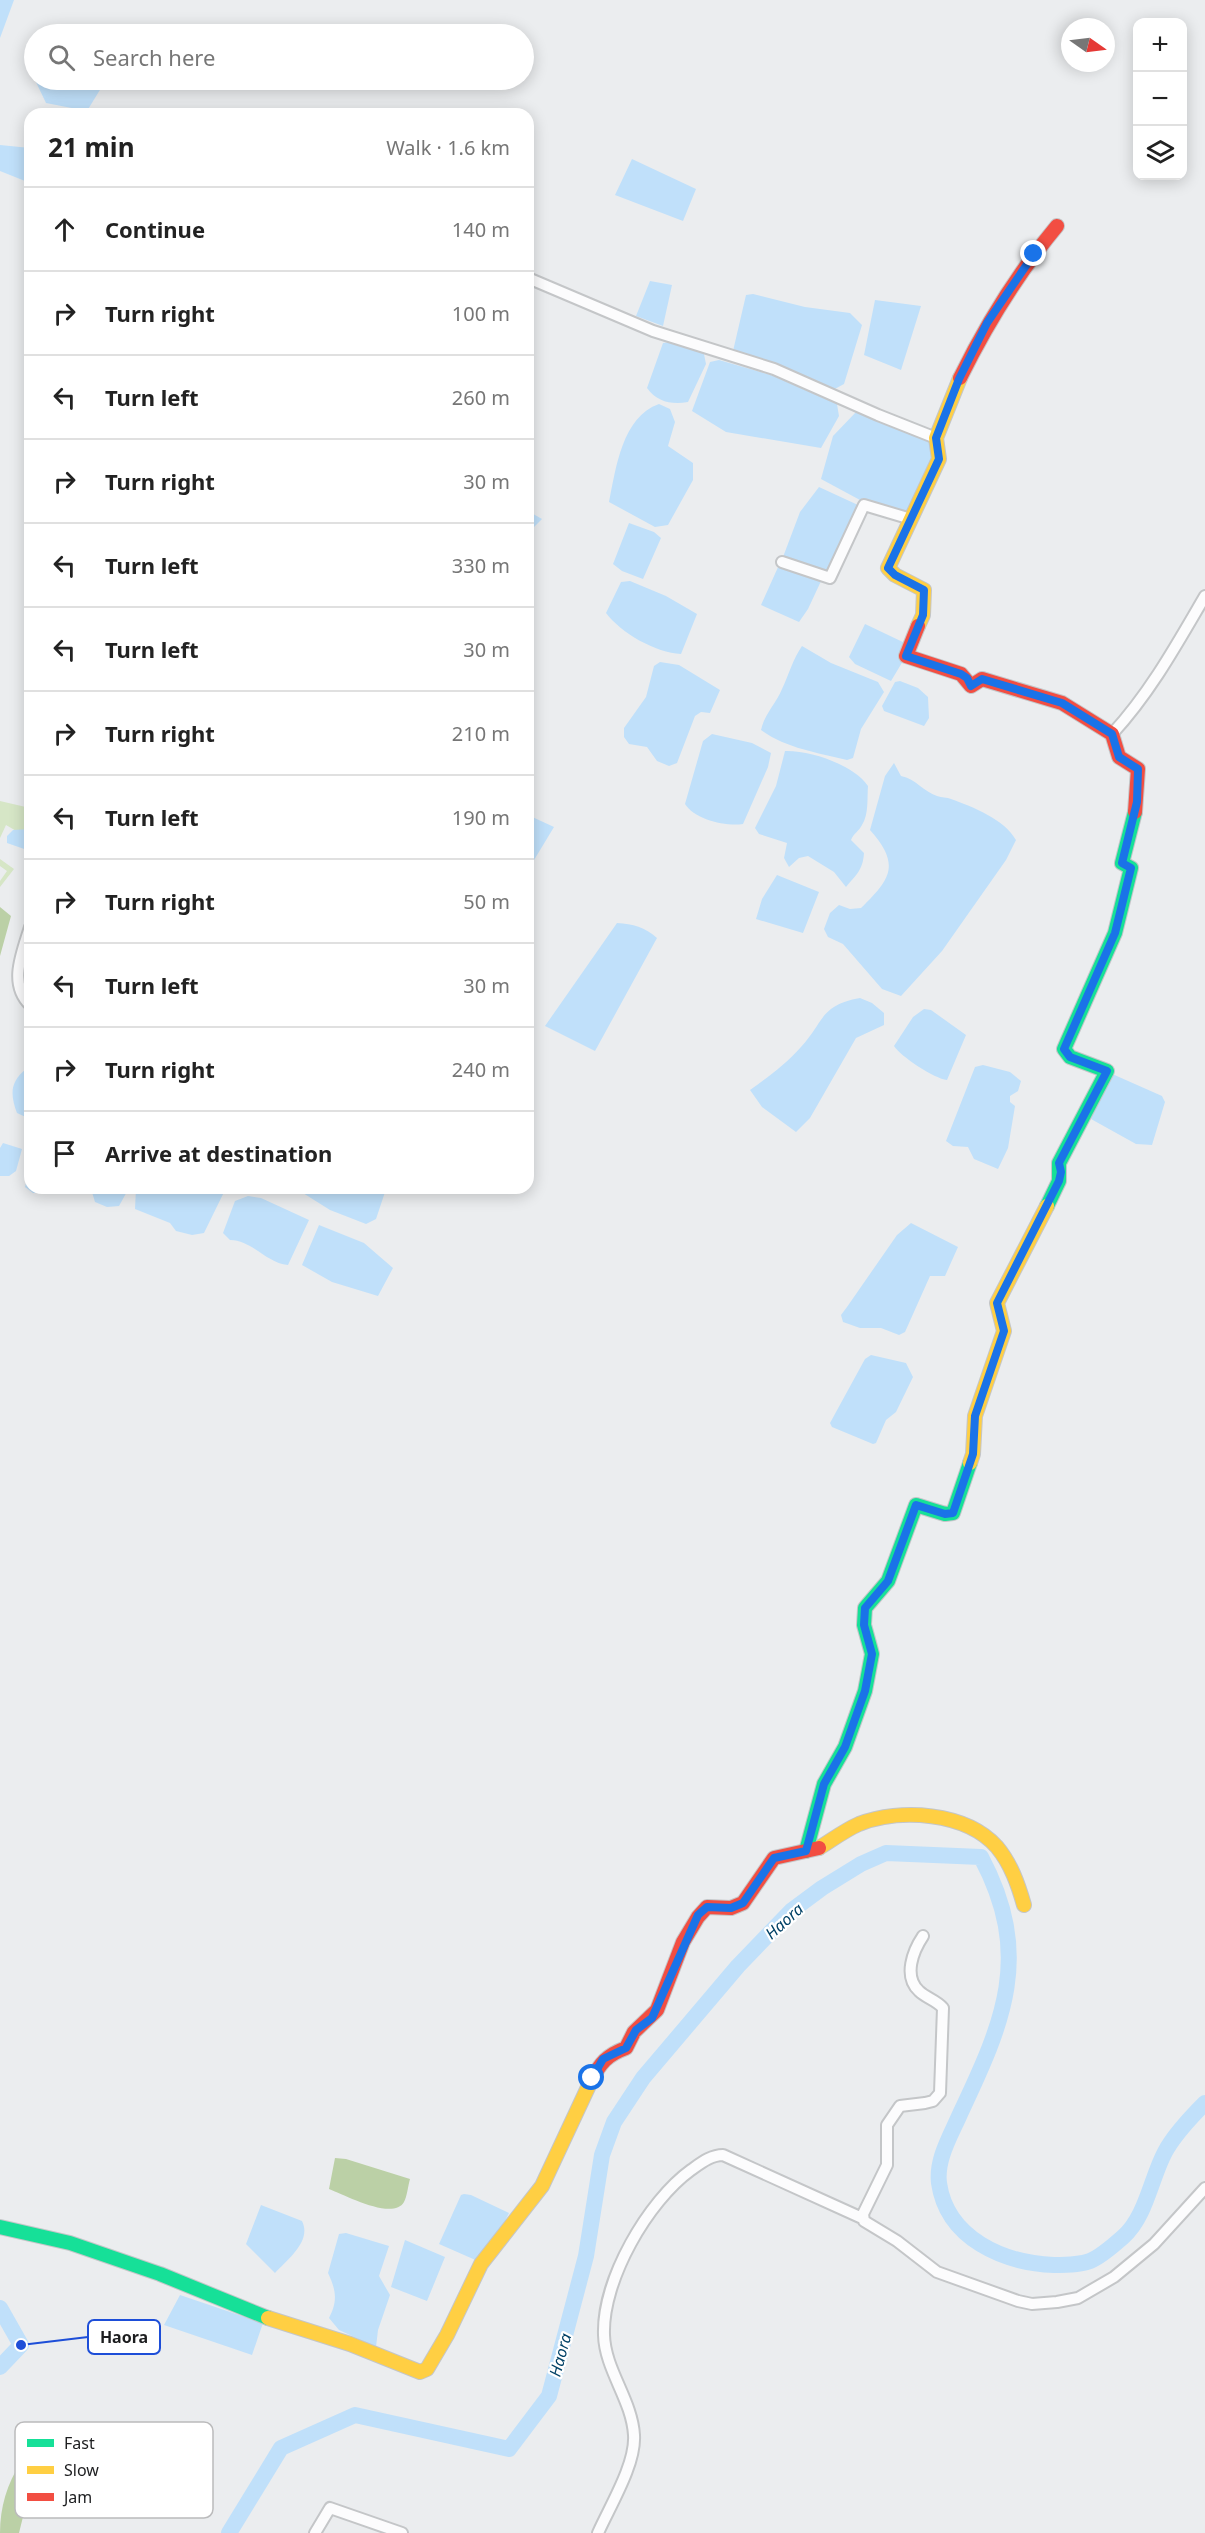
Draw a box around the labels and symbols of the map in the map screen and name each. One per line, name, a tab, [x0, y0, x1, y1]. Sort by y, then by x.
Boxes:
north arrow	[1061, 18, 1115, 72]
route end	[1020, 240, 1046, 266]
water label: Haora	[760, 1898, 808, 1944]
route start	[578, 2064, 604, 2090]
callout: Haora	[88, 2320, 160, 2354]
text: Haora	[100, 2326, 148, 2348]
water label: Haora	[544, 2331, 576, 2379]
legend	[15, 2422, 213, 2518]
text: Fast	[64, 2432, 95, 2454]
text: Slow	[64, 2459, 99, 2481]
text: Jam	[62, 2486, 92, 2508]

